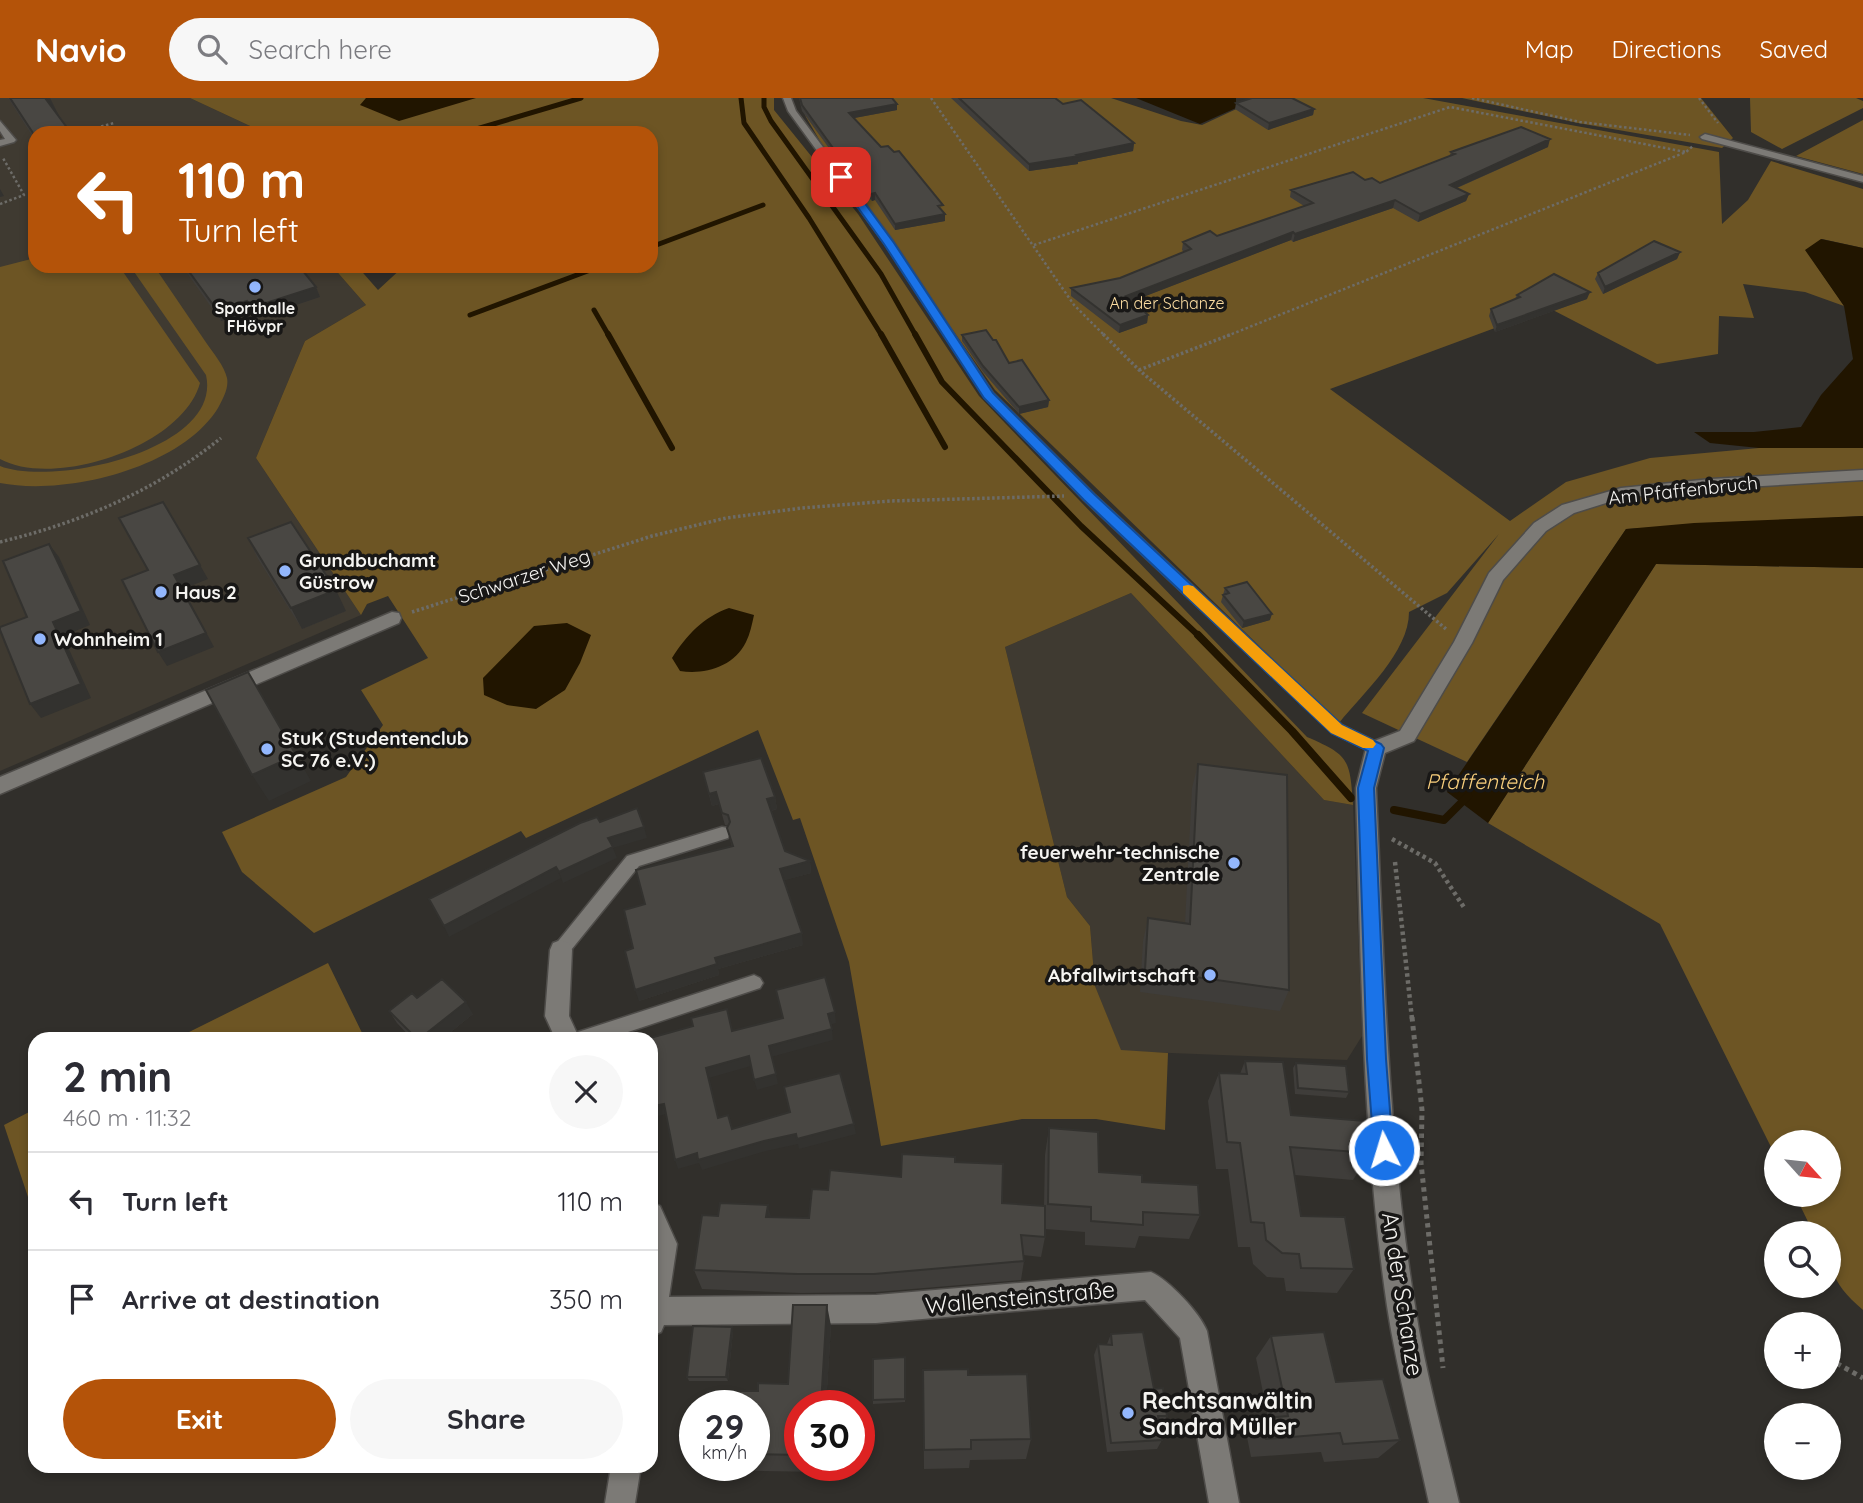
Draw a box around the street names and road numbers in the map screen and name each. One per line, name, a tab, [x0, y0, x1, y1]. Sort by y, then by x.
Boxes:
street label: Am Pfaffenbruch	[1607, 470, 1759, 510]
street label: Schwarzer Weg	[455, 543, 593, 609]
street label: An der Schanze	[1376, 1210, 1430, 1378]
street label: Wallensteinstraße	[924, 1274, 1116, 1320]

